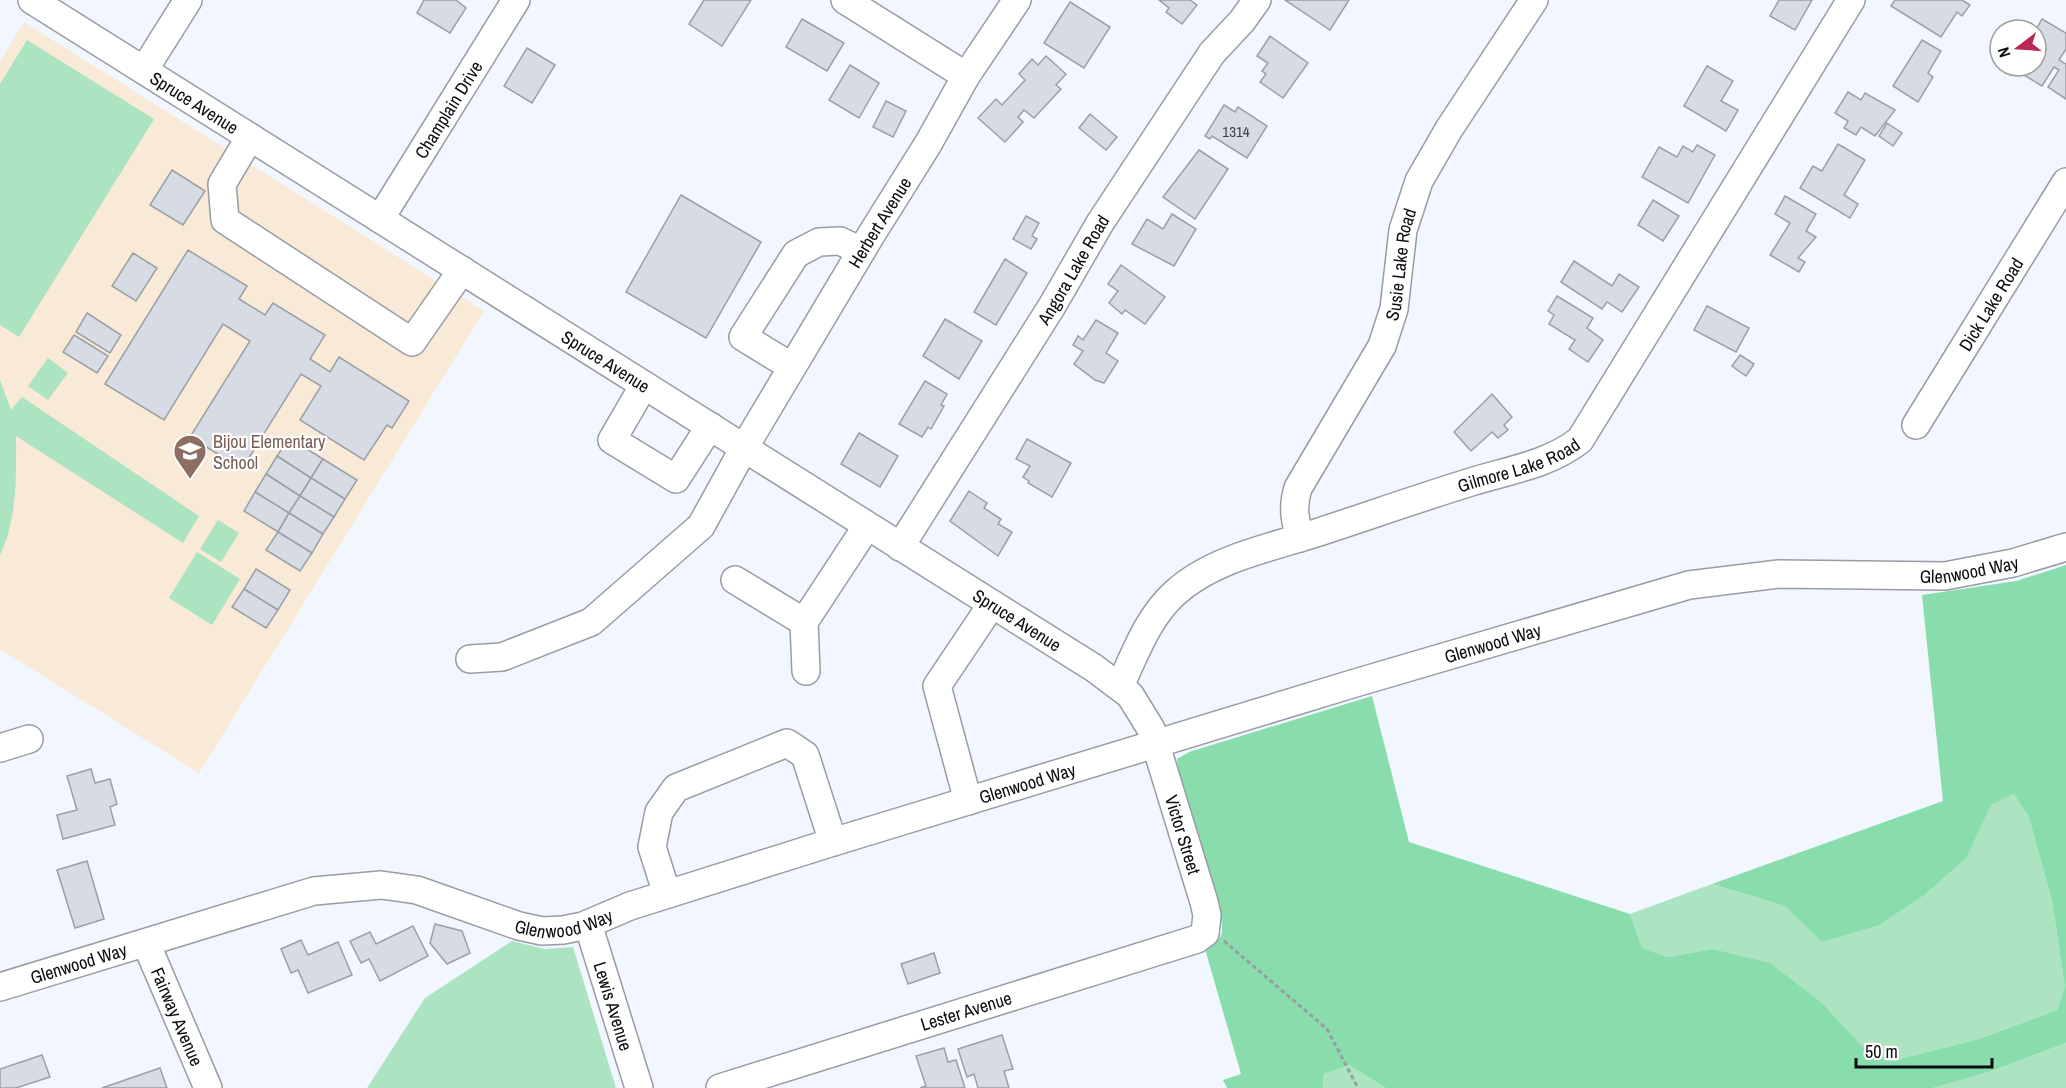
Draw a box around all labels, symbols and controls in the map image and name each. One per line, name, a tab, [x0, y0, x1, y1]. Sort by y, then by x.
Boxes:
north arrow	[1988, 18, 2048, 78]
text: N	[1992, 45, 2016, 60]
street label: Champlain Drive	[408, 56, 488, 163]
street label: Spruce Avenue	[146, 65, 244, 139]
house number: 1314	[1222, 121, 1250, 142]
street label: Herbert Avenue	[842, 172, 917, 272]
street label: Susie Lake Road	[1379, 205, 1422, 324]
street label: Angora Lake Road	[1030, 210, 1115, 330]
street label: Dick Lake Road	[1952, 253, 2029, 355]
street label: Spruce Avenue	[557, 324, 655, 398]
place label: Bijou Elementary School	[213, 429, 326, 475]
street label: Gilmore Lake Road	[1454, 432, 1585, 498]
school or university icon: Bijou Elementary School	[172, 433, 208, 480]
street label: Glenwood Way	[1920, 549, 2022, 589]
street label: Spruce Avenue	[968, 583, 1066, 657]
street label: Glenwood Way	[1441, 617, 1544, 669]
street label: Glenwood Way	[976, 756, 1079, 809]
street label: Victor Street	[1159, 792, 1207, 877]
street label: Glenwood Way	[512, 902, 617, 944]
street label: Glenwood Way	[27, 936, 130, 990]
street label: Lewis Avenue	[588, 959, 639, 1054]
street label: Fairway Avenue	[145, 963, 210, 1070]
street label: Lester Avenue	[917, 985, 1015, 1037]
scale bar	[1856, 1031, 1992, 1069]
text: 50 m	[1865, 1039, 1898, 1064]

